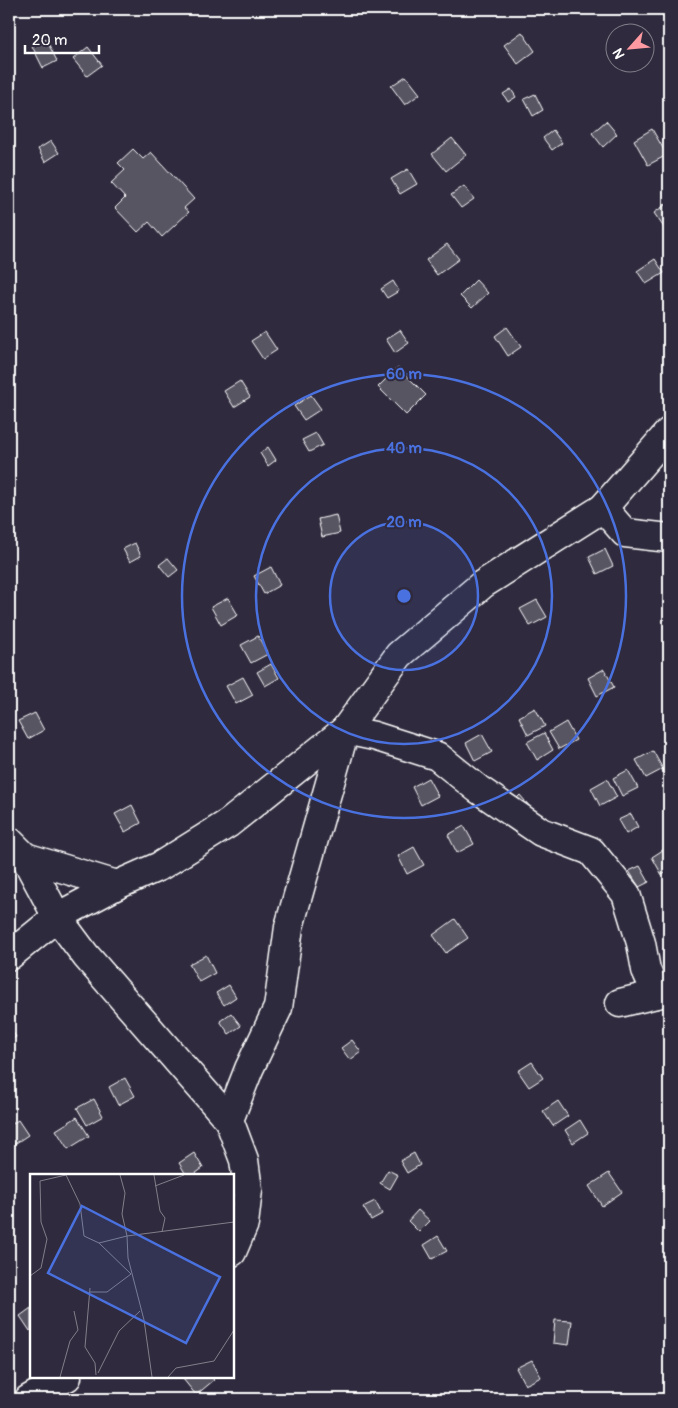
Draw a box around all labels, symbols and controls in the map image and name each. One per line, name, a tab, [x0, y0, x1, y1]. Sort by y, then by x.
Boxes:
scale bar	[25, 22, 99, 54]
north arrow	[606, 22, 656, 72]
text: 20 m	[32, 31, 67, 50]
text: N	[609, 46, 629, 62]
text: 60 m	[386, 365, 422, 384]
text: 40 m	[386, 439, 422, 458]
text: 20 m	[386, 513, 422, 532]
centre of rings	[395, 587, 413, 605]
inset map	[30, 1174, 234, 1378]

